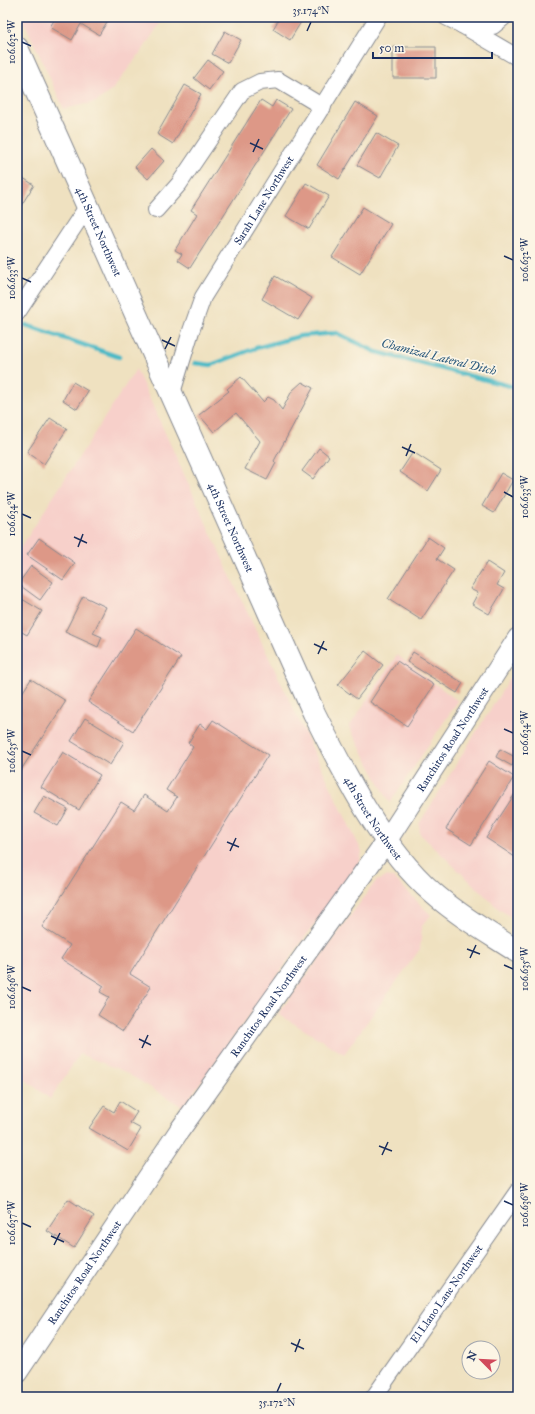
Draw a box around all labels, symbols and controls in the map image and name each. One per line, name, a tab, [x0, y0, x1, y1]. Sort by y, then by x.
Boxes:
text: 35.174°N	[292, 5, 330, 17]
text: 106.632°W	[6, 19, 18, 64]
scale bar	[373, 34, 492, 60]
text: 50 m	[379, 41, 404, 55]
street label: Sarah Lane Northwest	[231, 154, 297, 247]
street label: 4th Street Northwest	[73, 185, 124, 279]
text: 106.632°W	[519, 237, 531, 282]
text: 106.633°W	[6, 256, 18, 300]
water label: Chamizal Lateral Ditch	[380, 336, 498, 378]
text: 106.633°W	[519, 475, 531, 519]
street label: 4th Street Northwest	[205, 481, 256, 574]
text: 106.634°W	[6, 491, 18, 536]
street label: Ranchitos Road Northwest	[414, 685, 492, 794]
text: 106.634°W	[519, 710, 531, 755]
text: 106.635°W	[6, 729, 18, 773]
street label: 4th Street Northwest	[341, 774, 405, 863]
text: 106.635°W	[519, 947, 531, 991]
street label: Ranchitos Road Northwest	[228, 953, 310, 1060]
text: 106.636°W	[6, 964, 18, 1009]
text: 106.636°W	[519, 1182, 531, 1227]
text: 106.637°W	[6, 1200, 18, 1245]
street label: Ranchitos Road Northwest	[45, 1218, 124, 1327]
street label: El Llano Lane Northwest	[408, 1242, 486, 1346]
north arrow	[461, 1340, 501, 1380]
text: N	[464, 1349, 480, 1363]
text: 35.172°N	[259, 1397, 296, 1409]

